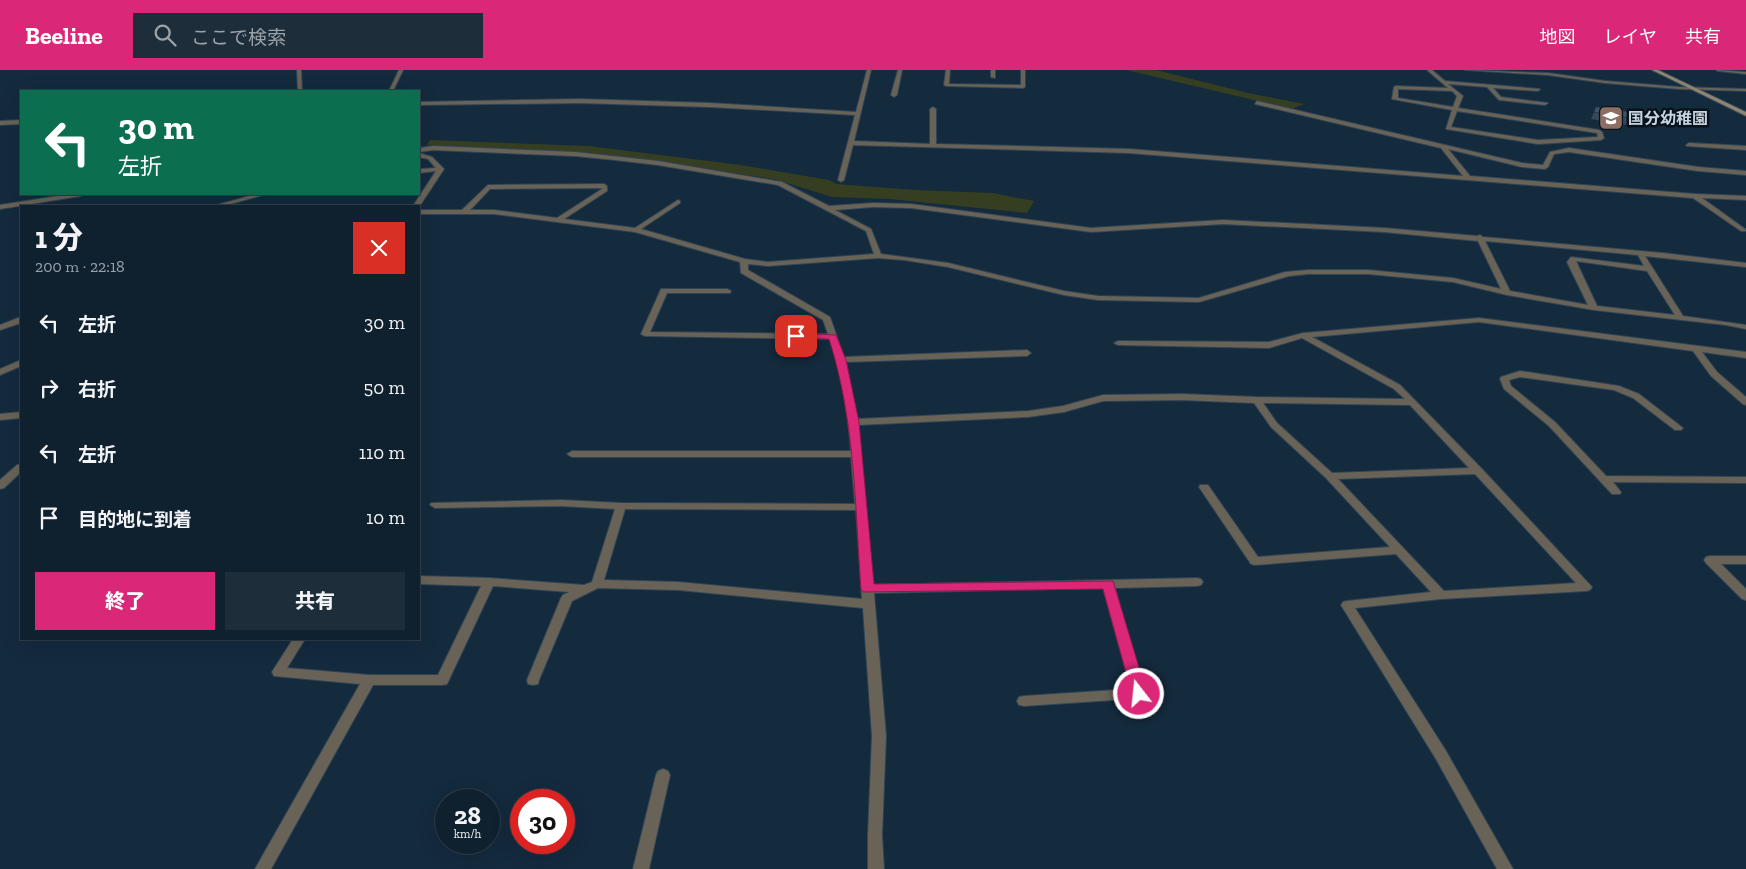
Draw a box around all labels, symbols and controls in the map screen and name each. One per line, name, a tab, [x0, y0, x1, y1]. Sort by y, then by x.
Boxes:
search box	[133, 13, 483, 58]
text: Beeline	[25, 21, 103, 50]
icon: search	[151, 21, 179, 49]
text: ここで検索	[191, 26, 286, 49]
text: 地図	[1540, 26, 1576, 48]
text: レイヤ	[1604, 26, 1657, 48]
text: 共有	[1685, 26, 1721, 48]
school or university icon: 国分幼稚園	[1598, 105, 1624, 131]
text: 30 m	[118, 106, 194, 148]
place label: 国分幼稚園	[1628, 109, 1708, 128]
icon: left	[35, 110, 100, 175]
text: 左折	[118, 153, 162, 180]
text: 1 分	[35, 220, 83, 256]
button: close	[353, 222, 405, 274]
text: 200 m · 22:18	[35, 257, 125, 276]
icon: left	[35, 309, 63, 337]
text: 30 m	[364, 311, 405, 334]
text: 左折	[78, 313, 116, 336]
pin	[775, 315, 817, 357]
icon: arrive	[782, 322, 810, 350]
icon: right	[35, 374, 63, 402]
text: 50 m	[364, 376, 405, 399]
text: 右折	[78, 378, 116, 401]
icon: left	[35, 439, 63, 467]
text: 110 m	[359, 441, 405, 464]
text: 左折	[78, 443, 116, 466]
icon: arrive	[35, 504, 63, 532]
text: 10 m	[366, 506, 405, 529]
text: 目的地に到着	[78, 508, 192, 531]
button: 終了	[35, 572, 215, 630]
button: 共有	[225, 572, 405, 630]
position arrow	[1112, 667, 1164, 719]
speed limit sign: 30	[510, 789, 575, 854]
text: 28	[454, 800, 481, 830]
text: km/h	[454, 827, 481, 841]

